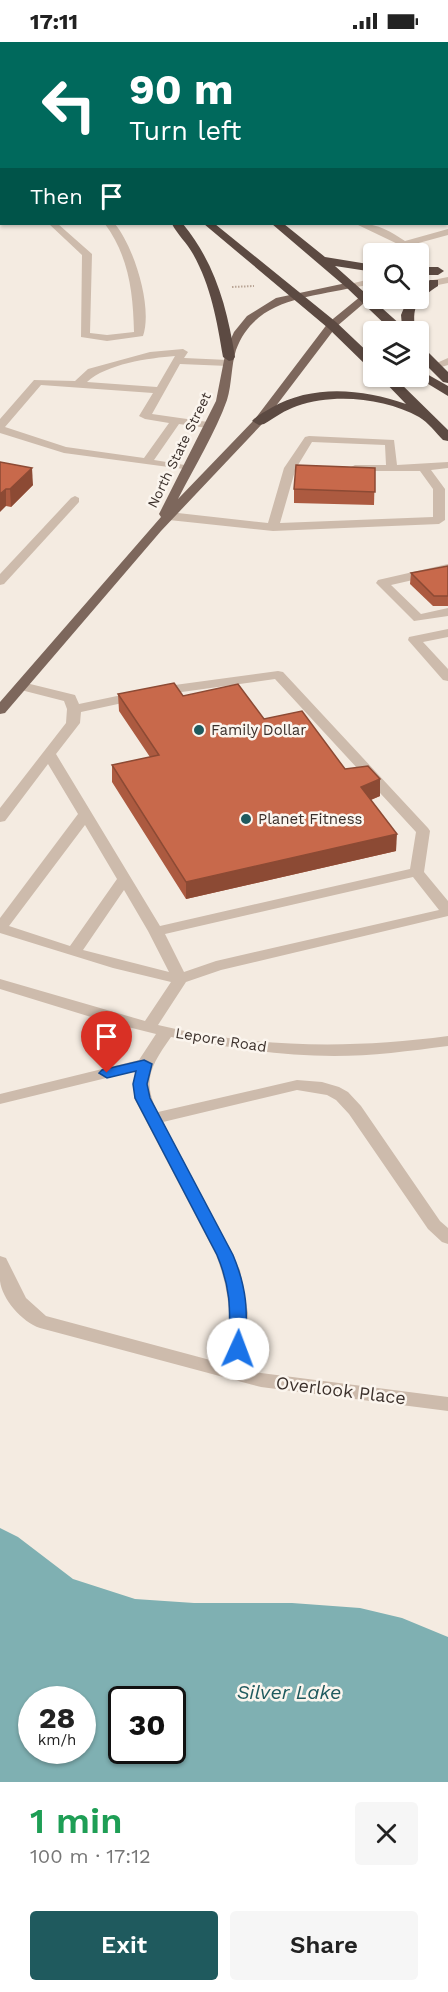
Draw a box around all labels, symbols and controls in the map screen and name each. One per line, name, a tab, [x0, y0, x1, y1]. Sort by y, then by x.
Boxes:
text: 17:11	[30, 9, 78, 34]
text: 90 m	[129, 65, 233, 114]
icon: left	[30, 66, 108, 144]
text: Turn left	[129, 115, 241, 147]
icon: arrive	[95, 180, 128, 213]
text: Then	[30, 184, 83, 209]
map controls	[363, 243, 429, 387]
button: search	[363, 243, 429, 309]
button: layers	[363, 321, 429, 387]
street label: North State Street	[144, 390, 214, 510]
place label: Family Dollar	[211, 721, 306, 739]
marker: Family Dollar	[192, 723, 206, 737]
place label: Planet Fitness	[258, 810, 363, 828]
marker: Planet Fitness	[239, 812, 253, 826]
pin	[81, 1011, 132, 1073]
icon: arrive	[90, 1020, 123, 1053]
street label: Lepore Road	[174, 1024, 268, 1056]
position arrow	[206, 1317, 270, 1381]
street label: Overlook Place	[275, 1372, 407, 1408]
water label: Silver Lake	[237, 1680, 341, 1704]
speed limit sign: 30	[108, 1686, 186, 1764]
text: 28	[39, 1700, 75, 1735]
text: km/h	[38, 1731, 76, 1749]
text: 1 min	[30, 1800, 122, 1842]
button: close	[355, 1802, 418, 1865]
text: 100 m · 17:12	[30, 1844, 151, 1868]
button: Exit	[30, 1911, 218, 1980]
button: Share	[230, 1911, 418, 1980]

